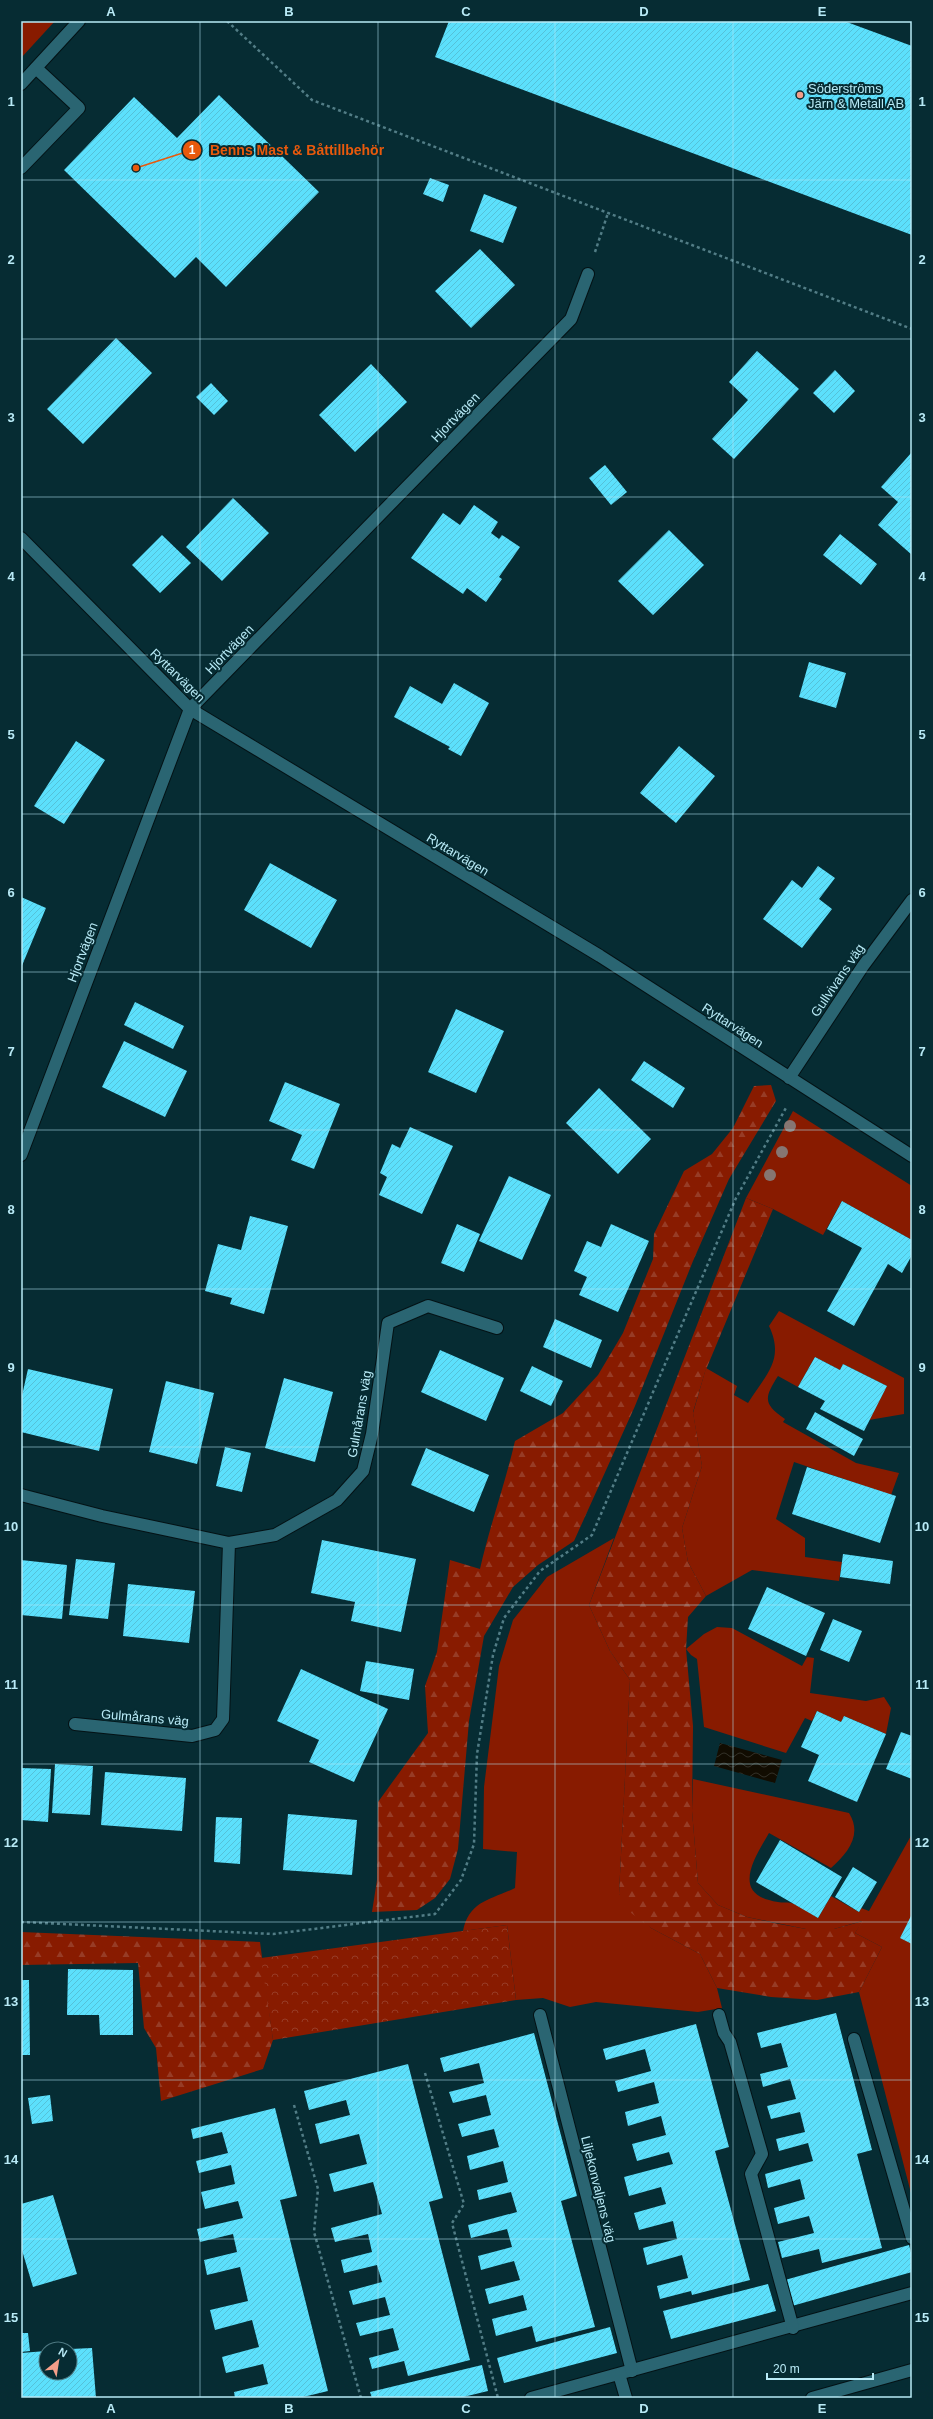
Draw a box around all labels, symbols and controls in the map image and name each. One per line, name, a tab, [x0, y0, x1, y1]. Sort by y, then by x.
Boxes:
text: A	[106, 4, 116, 19]
text: B	[284, 4, 294, 19]
text: C	[461, 4, 471, 19]
text: D	[639, 4, 649, 19]
text: E	[818, 4, 827, 19]
place label: Söderströms Järn & Metall AB	[808, 81, 904, 111]
marker: Söderströms Järn & Metall AB	[795, 90, 805, 100]
text: 1	[7, 94, 15, 109]
text: 1	[918, 94, 926, 109]
callout: Benns Mast & Båttillbehör	[182, 137, 392, 163]
text: Benns Mast & Båttillbehör	[210, 142, 385, 158]
text: 1	[189, 143, 196, 157]
text: 2	[7, 252, 15, 267]
text: 2	[918, 252, 926, 267]
street label: Hjortvägen	[428, 390, 483, 445]
text: 3	[7, 410, 15, 425]
text: 3	[918, 410, 926, 425]
text: 4	[7, 569, 15, 584]
text: 4	[918, 569, 926, 584]
street label: Hjortvägen	[202, 622, 257, 677]
street label: Ryttarvägen	[147, 646, 208, 705]
text: 5	[7, 727, 15, 742]
text: 5	[918, 727, 926, 742]
street label: Ryttarvägen	[424, 830, 492, 879]
text: 6	[7, 885, 15, 900]
text: 6	[918, 885, 926, 900]
street label: Hjortvägen	[64, 920, 101, 984]
street label: Gullvivans väg	[808, 941, 867, 1020]
street label: Ryttarvägen	[699, 1000, 766, 1051]
text: 7	[7, 1044, 15, 1059]
text: 7	[918, 1044, 926, 1059]
text: 8	[7, 1202, 15, 1217]
text: 8	[918, 1202, 926, 1217]
text: 9	[7, 1360, 15, 1375]
text: 9	[918, 1360, 926, 1375]
street label: Gulmårans väg	[344, 1369, 375, 1459]
text: 10	[4, 1519, 18, 1534]
text: 10	[915, 1519, 929, 1534]
text: 11	[4, 1677, 18, 1692]
text: 11	[915, 1677, 929, 1692]
street label: Gulmårans väg	[100, 1706, 190, 1729]
text: 12	[4, 1835, 18, 1850]
text: 12	[915, 1835, 929, 1850]
text: 13	[4, 1994, 18, 2009]
text: 13	[915, 1994, 929, 2009]
street label: Liljekonvaljens väg	[578, 2134, 619, 2244]
text: 14	[4, 2152, 19, 2167]
text: 14	[915, 2152, 930, 2167]
text: 15	[4, 2310, 18, 2325]
text: 15	[915, 2310, 929, 2325]
north arrow	[38, 2341, 78, 2381]
text: N	[57, 2345, 69, 2360]
scale bar	[767, 2355, 873, 2381]
text: 20 m	[773, 2362, 800, 2376]
text: A	[106, 2401, 116, 2416]
text: B	[284, 2401, 294, 2416]
text: C	[461, 2401, 471, 2416]
text: D	[639, 2401, 649, 2416]
text: E	[818, 2401, 827, 2416]

